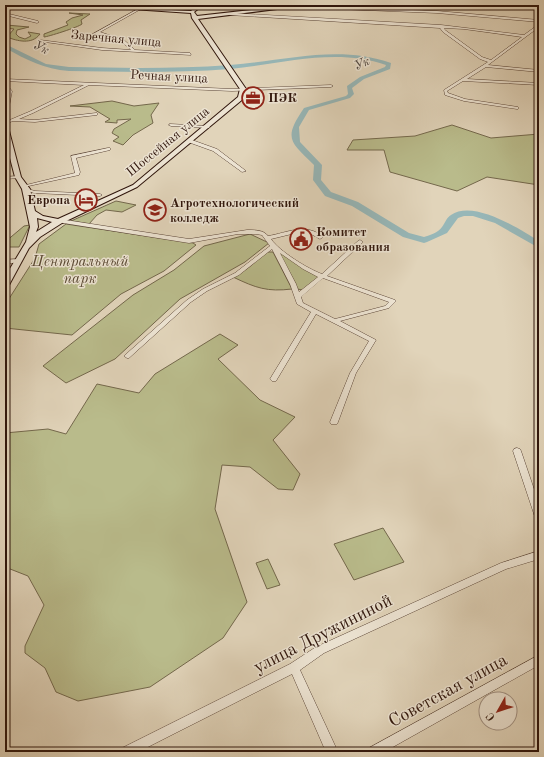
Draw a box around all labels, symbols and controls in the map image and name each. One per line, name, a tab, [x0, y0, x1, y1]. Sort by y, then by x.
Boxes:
street label: Заречная улица	[70, 29, 162, 49]
water label: Ук	[31, 39, 51, 57]
water label: Ук	[352, 55, 372, 73]
street label: Речная улица	[130, 68, 209, 86]
office icon: ПЭК	[240, 85, 266, 111]
place label: ПЭК	[268, 92, 297, 105]
street label: Шоссейная улица	[124, 104, 212, 179]
hotel icon: Европа	[73, 187, 99, 213]
place label: Европа	[27, 194, 70, 207]
school or university icon: Агротехнологический колледж	[142, 197, 168, 223]
place label: Агротехнологический колледж	[170, 197, 299, 225]
public building icon: Комитет образования	[288, 226, 314, 252]
place label: Комитет образования	[316, 226, 390, 254]
park label: Центральный парк	[30, 255, 129, 287]
street label: улица Дружининой	[251, 591, 395, 677]
street label: Советская улица	[385, 649, 511, 733]
north arrow	[478, 691, 518, 731]

